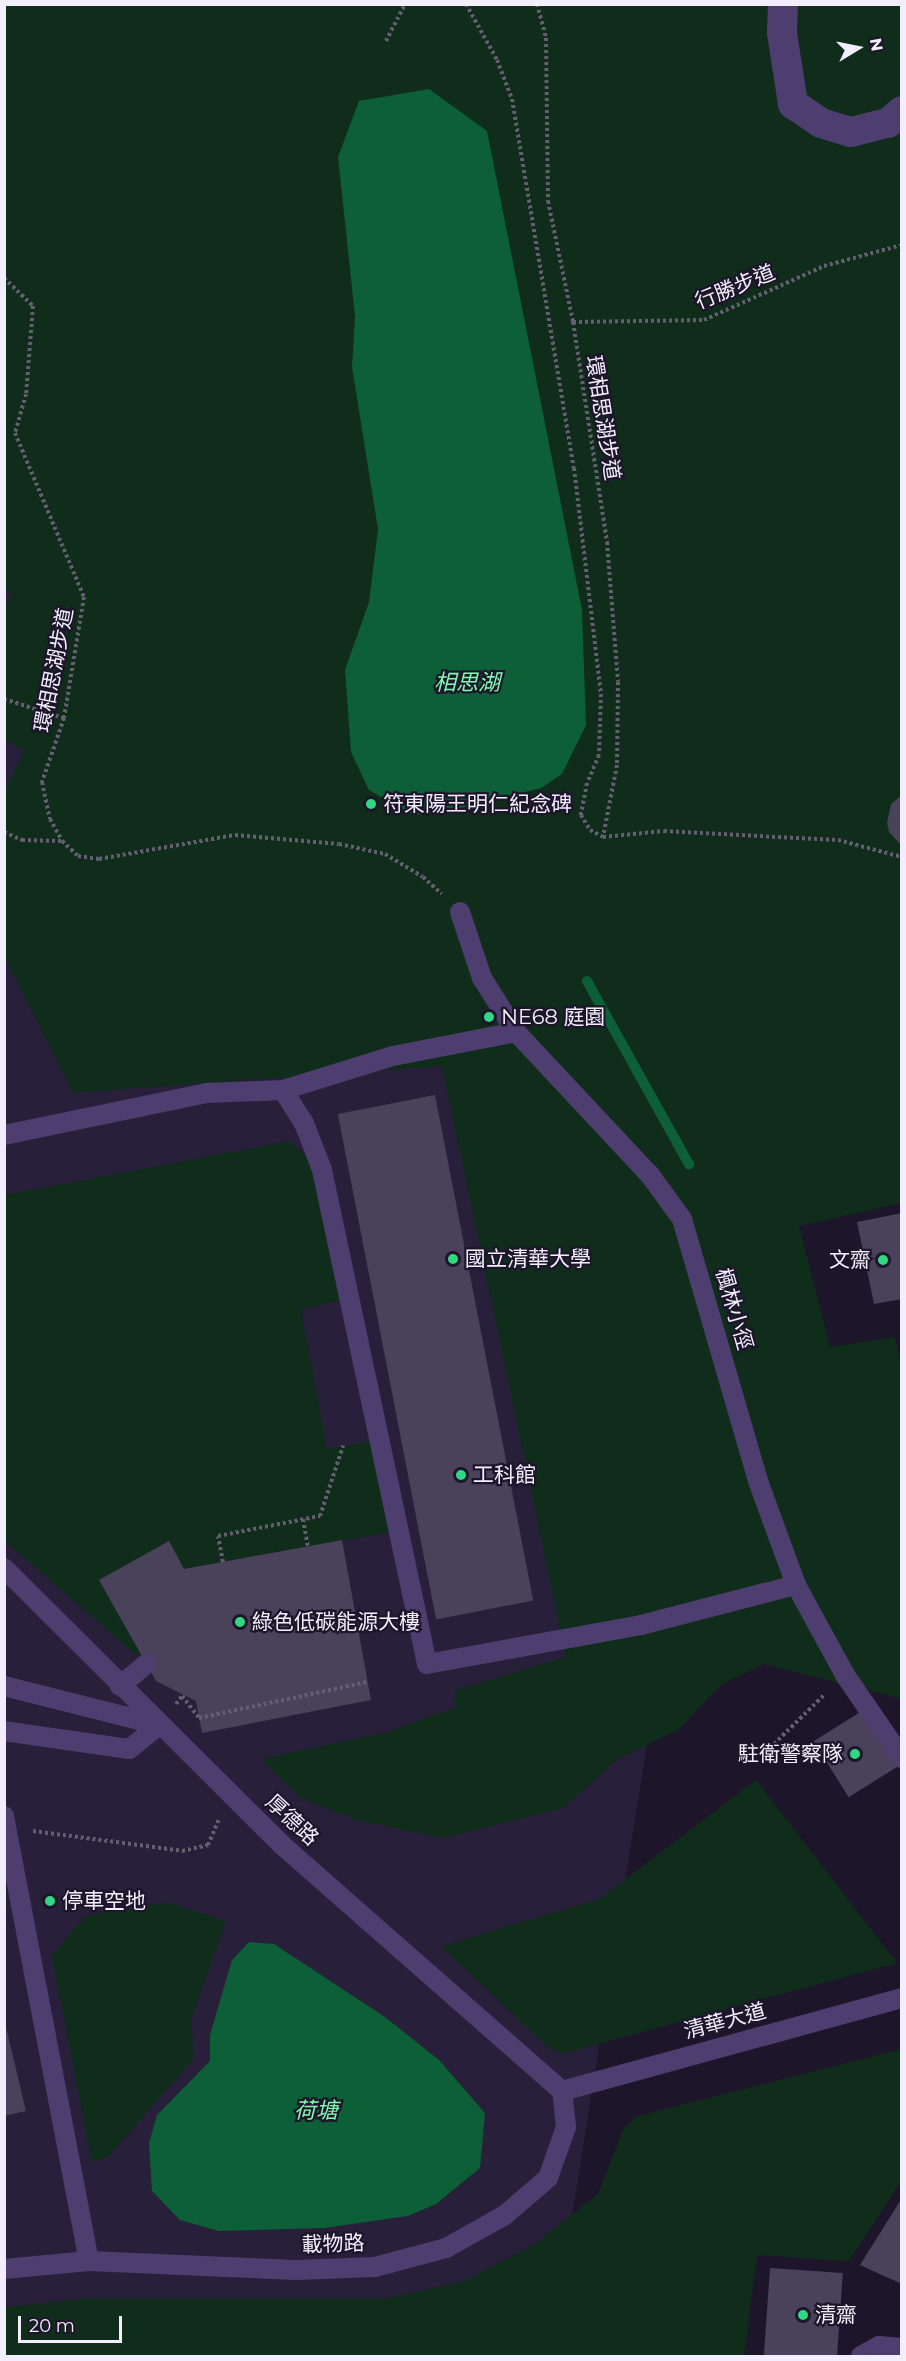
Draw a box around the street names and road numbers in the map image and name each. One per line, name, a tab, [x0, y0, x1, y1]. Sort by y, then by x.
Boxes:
street label: 行勝步道	[691, 260, 779, 314]
street label: 環相思湖步道	[581, 354, 625, 482]
street label: 環相思湖步道	[30, 606, 78, 734]
street label: 楓林小徑	[710, 1265, 758, 1353]
street label: 厚德路	[260, 1789, 324, 1851]
street label: 清華大道	[681, 1998, 769, 2044]
street label: 載物路	[301, 2230, 365, 2258]

